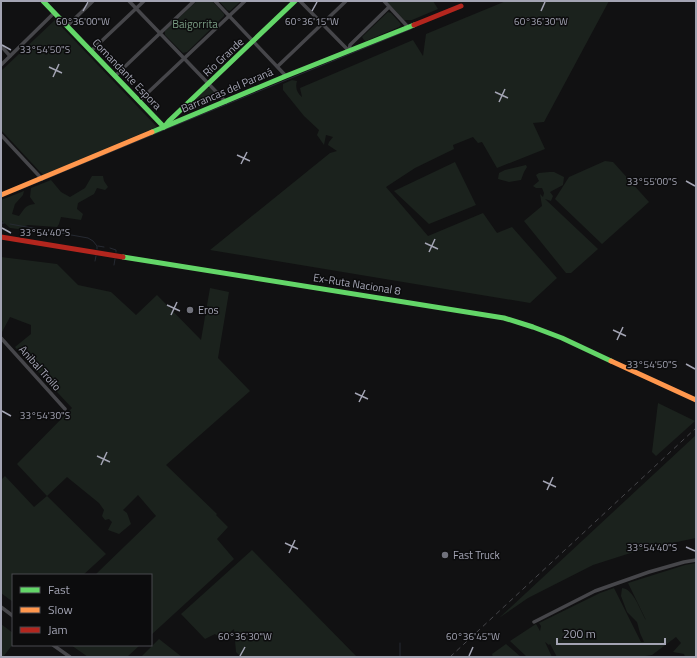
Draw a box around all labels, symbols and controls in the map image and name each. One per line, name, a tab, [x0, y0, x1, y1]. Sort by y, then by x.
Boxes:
text: 60°36'00"W	[56, 14, 110, 29]
text: 60°36'15"W	[285, 14, 339, 29]
text: 60°36'30"W	[514, 14, 568, 29]
park label: Baigorrita	[172, 16, 218, 32]
street label: Río Grande	[199, 34, 247, 80]
street label: Comandante Espora	[89, 35, 166, 114]
text: 33°54'50"S	[20, 42, 70, 57]
street label: Barrancas del Paraná	[179, 63, 276, 117]
text: 33°55'00"S	[627, 174, 677, 189]
text: 33°54'40"S	[20, 225, 70, 240]
street label: Ex-Ruta Nacional 8	[312, 269, 402, 299]
place label: Eros	[198, 302, 219, 318]
marker: Eros	[185, 305, 195, 315]
street label: Anibal Troilo	[15, 342, 65, 394]
text: 33°54'50"S	[627, 357, 677, 372]
text: 33°54'30"S	[20, 408, 70, 423]
text: 33°54'40"S	[627, 540, 677, 555]
place label: Fast Truck	[453, 547, 501, 563]
marker: Fast Truck	[440, 550, 450, 560]
legend	[12, 574, 152, 646]
text: Fast	[48, 580, 71, 599]
text: Slow	[48, 600, 73, 619]
text: Jam	[48, 620, 68, 639]
scale bar	[557, 620, 665, 646]
text: 200 m	[563, 624, 596, 643]
text: 60°36'30"W	[218, 629, 272, 644]
text: 60°36'45"W	[446, 629, 500, 644]

